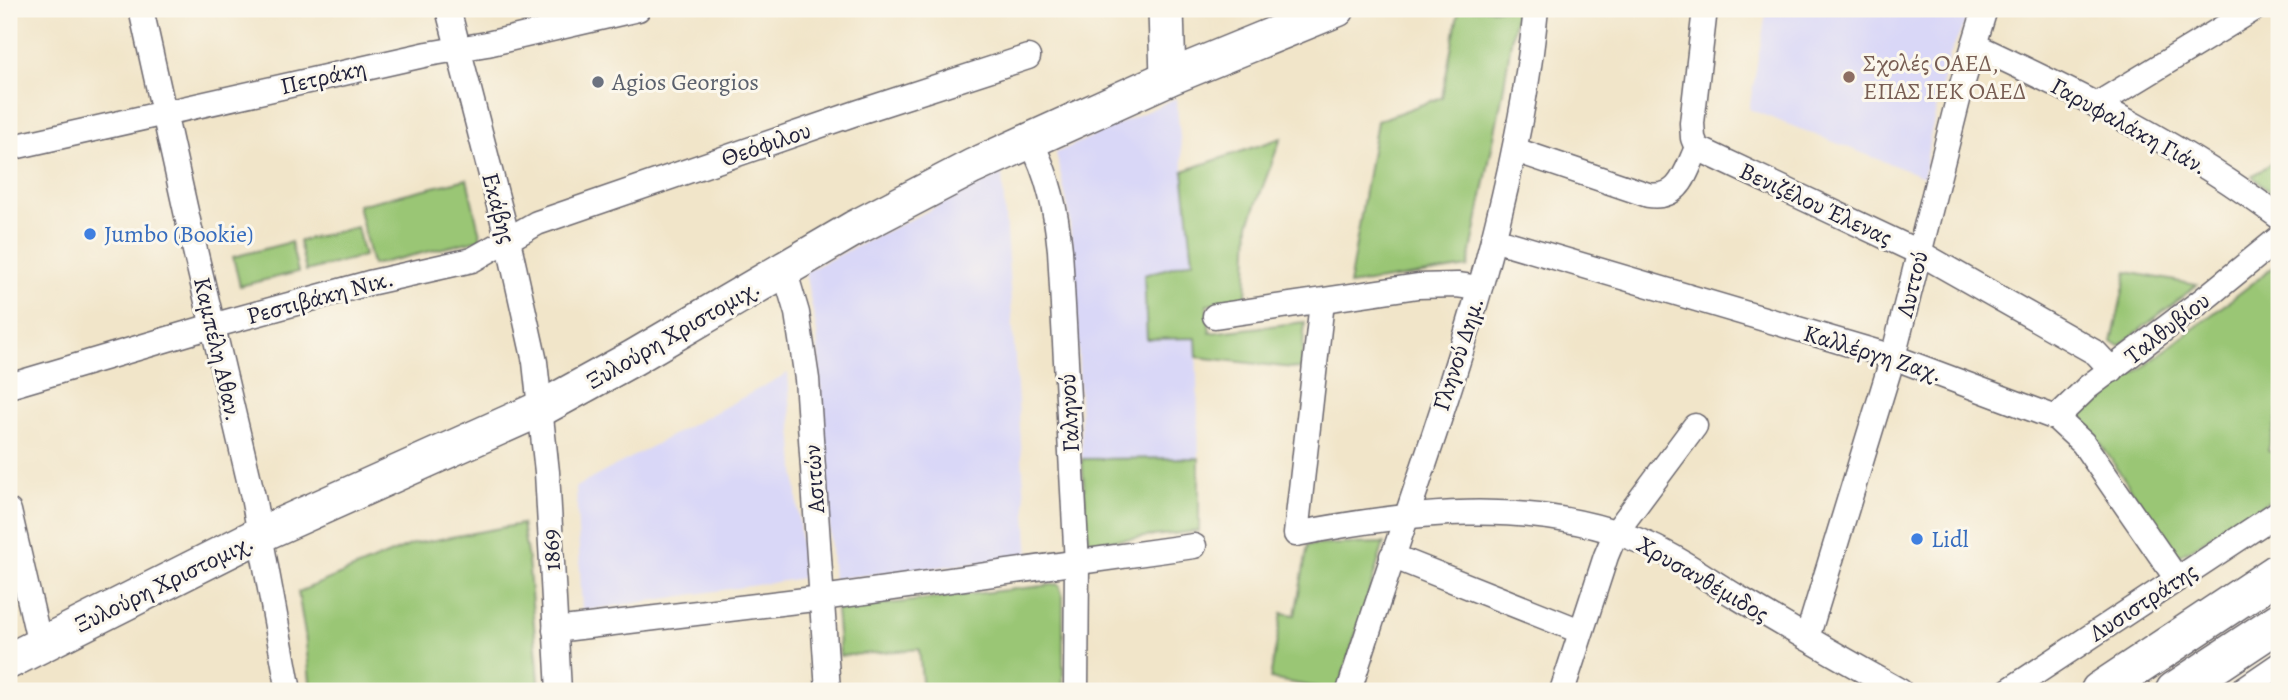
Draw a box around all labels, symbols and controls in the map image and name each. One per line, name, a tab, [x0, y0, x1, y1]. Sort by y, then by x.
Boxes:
place label: Σχολές ΟΑΕΔ, ΕΠΑΣ ΙΕΚ ΟΑΕΔ	[1863, 47, 2026, 107]
street label: Πετράκη	[277, 52, 369, 102]
place label: Agios Georgios	[611, 66, 759, 98]
marker: Σχολές ΟΑΕΔ, ΕΠΑΣ ΙΕΚ ΟΑΕΔ	[1841, 69, 1857, 85]
street label: Γαρυφαλάκη Γιάν.	[2045, 70, 2213, 182]
marker: Agios Georgios	[590, 74, 606, 90]
street label: Θεόφιλου	[717, 114, 815, 174]
street label: Βενιζέλου Έλενας	[1734, 155, 1898, 253]
street label: Εκάβης	[474, 169, 524, 247]
place label: Jumbo (Bookie)	[104, 218, 254, 250]
marker: Jumbo (Bookie)	[82, 226, 98, 242]
street label: Λυττού	[1888, 247, 1936, 322]
street label: Ρεστιβάκη Νικ.	[243, 262, 397, 332]
street label: Ξυλούρη Χριστομιχ.	[580, 271, 766, 397]
street label: Καμπέλη Αθαν.	[186, 274, 250, 424]
street label: Ταλθυβίου	[2118, 285, 2216, 371]
street label: Γληνού Δημ.	[1425, 293, 1491, 415]
street label: Καλλέργη Ζαχ.	[1800, 317, 1946, 389]
street label: Γαληνού	[1051, 373, 1087, 453]
street label: Ασιτών	[796, 444, 832, 515]
place label: Lidl	[1931, 523, 1969, 555]
street label: Ξυλούρη Χριστομιχ.	[69, 526, 259, 640]
street label: 1869	[534, 528, 568, 572]
street label: Χρυσανθέμιδος	[1631, 528, 1775, 630]
marker: Lidl	[1909, 531, 1925, 547]
street label: Λυσιστράτης	[2082, 555, 2203, 649]

